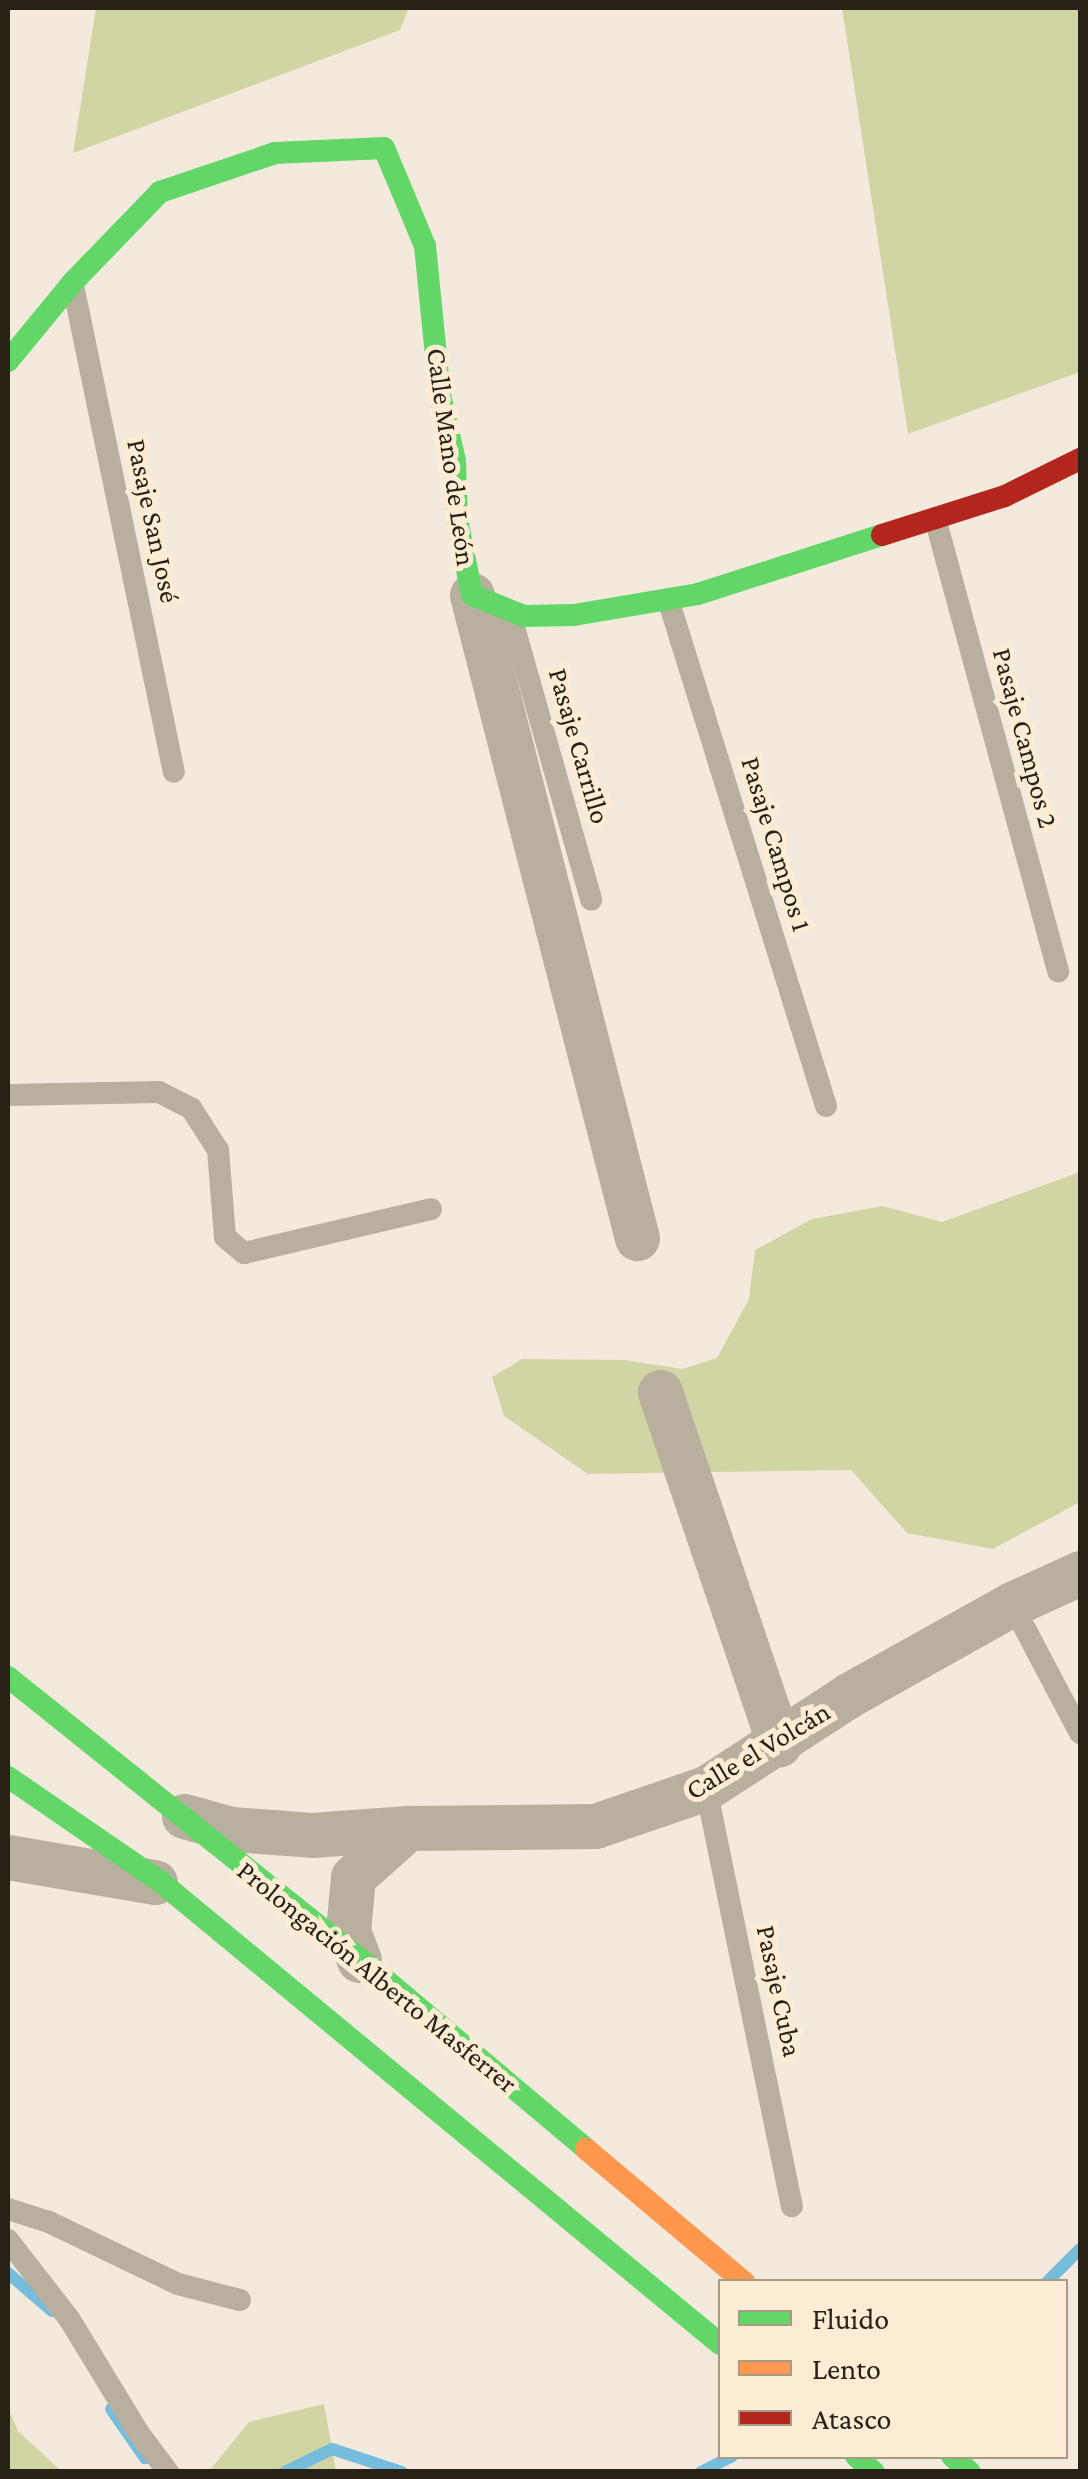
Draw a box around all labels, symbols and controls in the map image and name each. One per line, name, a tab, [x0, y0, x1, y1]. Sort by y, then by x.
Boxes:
street label: Calle Mano de León	[419, 346, 483, 568]
street label: Pasaje San José	[119, 436, 187, 606]
street label: Pasaje Campos 2	[985, 644, 1065, 832]
street label: Pasaje Carrillo	[541, 664, 617, 828]
street label: Pasaje Campos 1	[733, 753, 819, 935]
street label: Calle el Volcán	[680, 1695, 836, 1807]
street label: Prolongación Alberto Masferrer	[230, 1854, 524, 2100]
street label: Pasaje Cuba	[749, 1922, 809, 2060]
legend	[718, 2279, 1068, 2459]
text: Fluido	[812, 2302, 889, 2335]
text: Lento	[812, 2352, 881, 2385]
text: Atasco	[812, 2402, 891, 2435]

